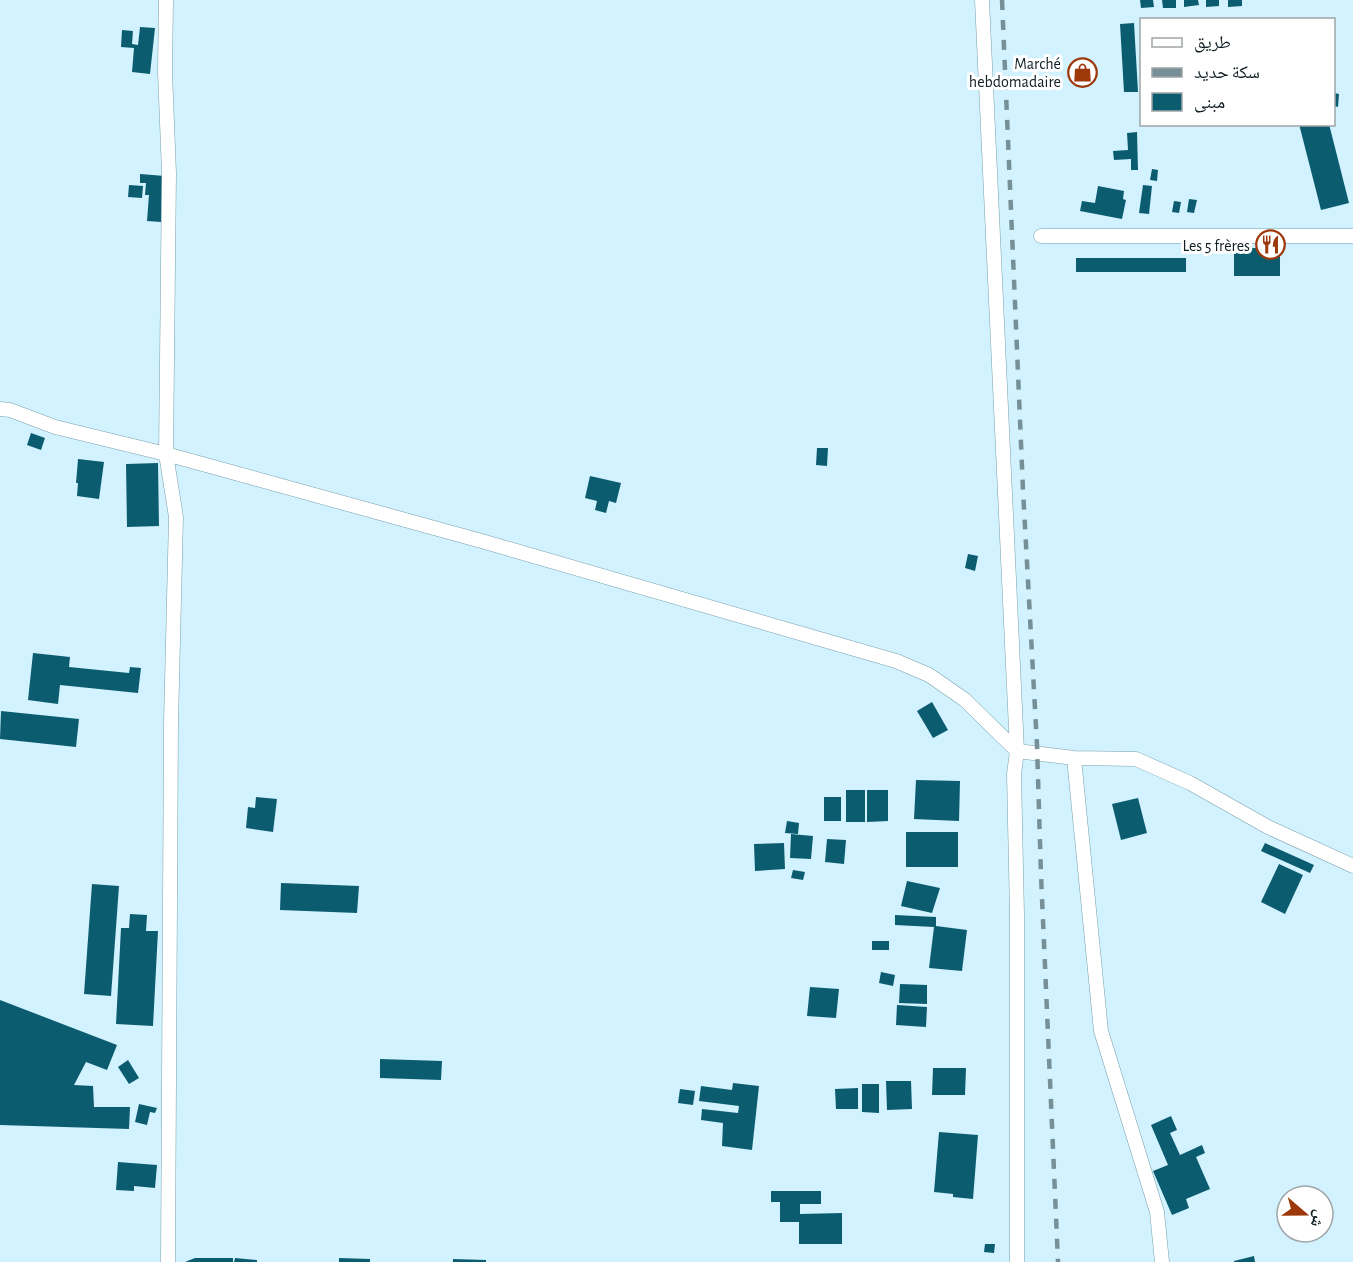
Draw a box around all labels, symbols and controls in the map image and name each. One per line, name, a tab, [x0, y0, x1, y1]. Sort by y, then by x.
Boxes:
legend	[1140, 18, 1335, 126]
text: طريق	[1194, 34, 1231, 53]
place label: Marché hebdomadaire	[969, 56, 1061, 90]
shop icon: Marché hebdomadaire	[1066, 56, 1098, 88]
text: سكة حديد	[1194, 64, 1260, 82]
text: مبنى	[1194, 94, 1225, 113]
restaurant icon: Les 5 frères	[1255, 229, 1287, 261]
place label: Les 5 frères	[1182, 238, 1250, 254]
north arrow	[1275, 1184, 1335, 1244]
text: ش	[1307, 1208, 1329, 1230]

